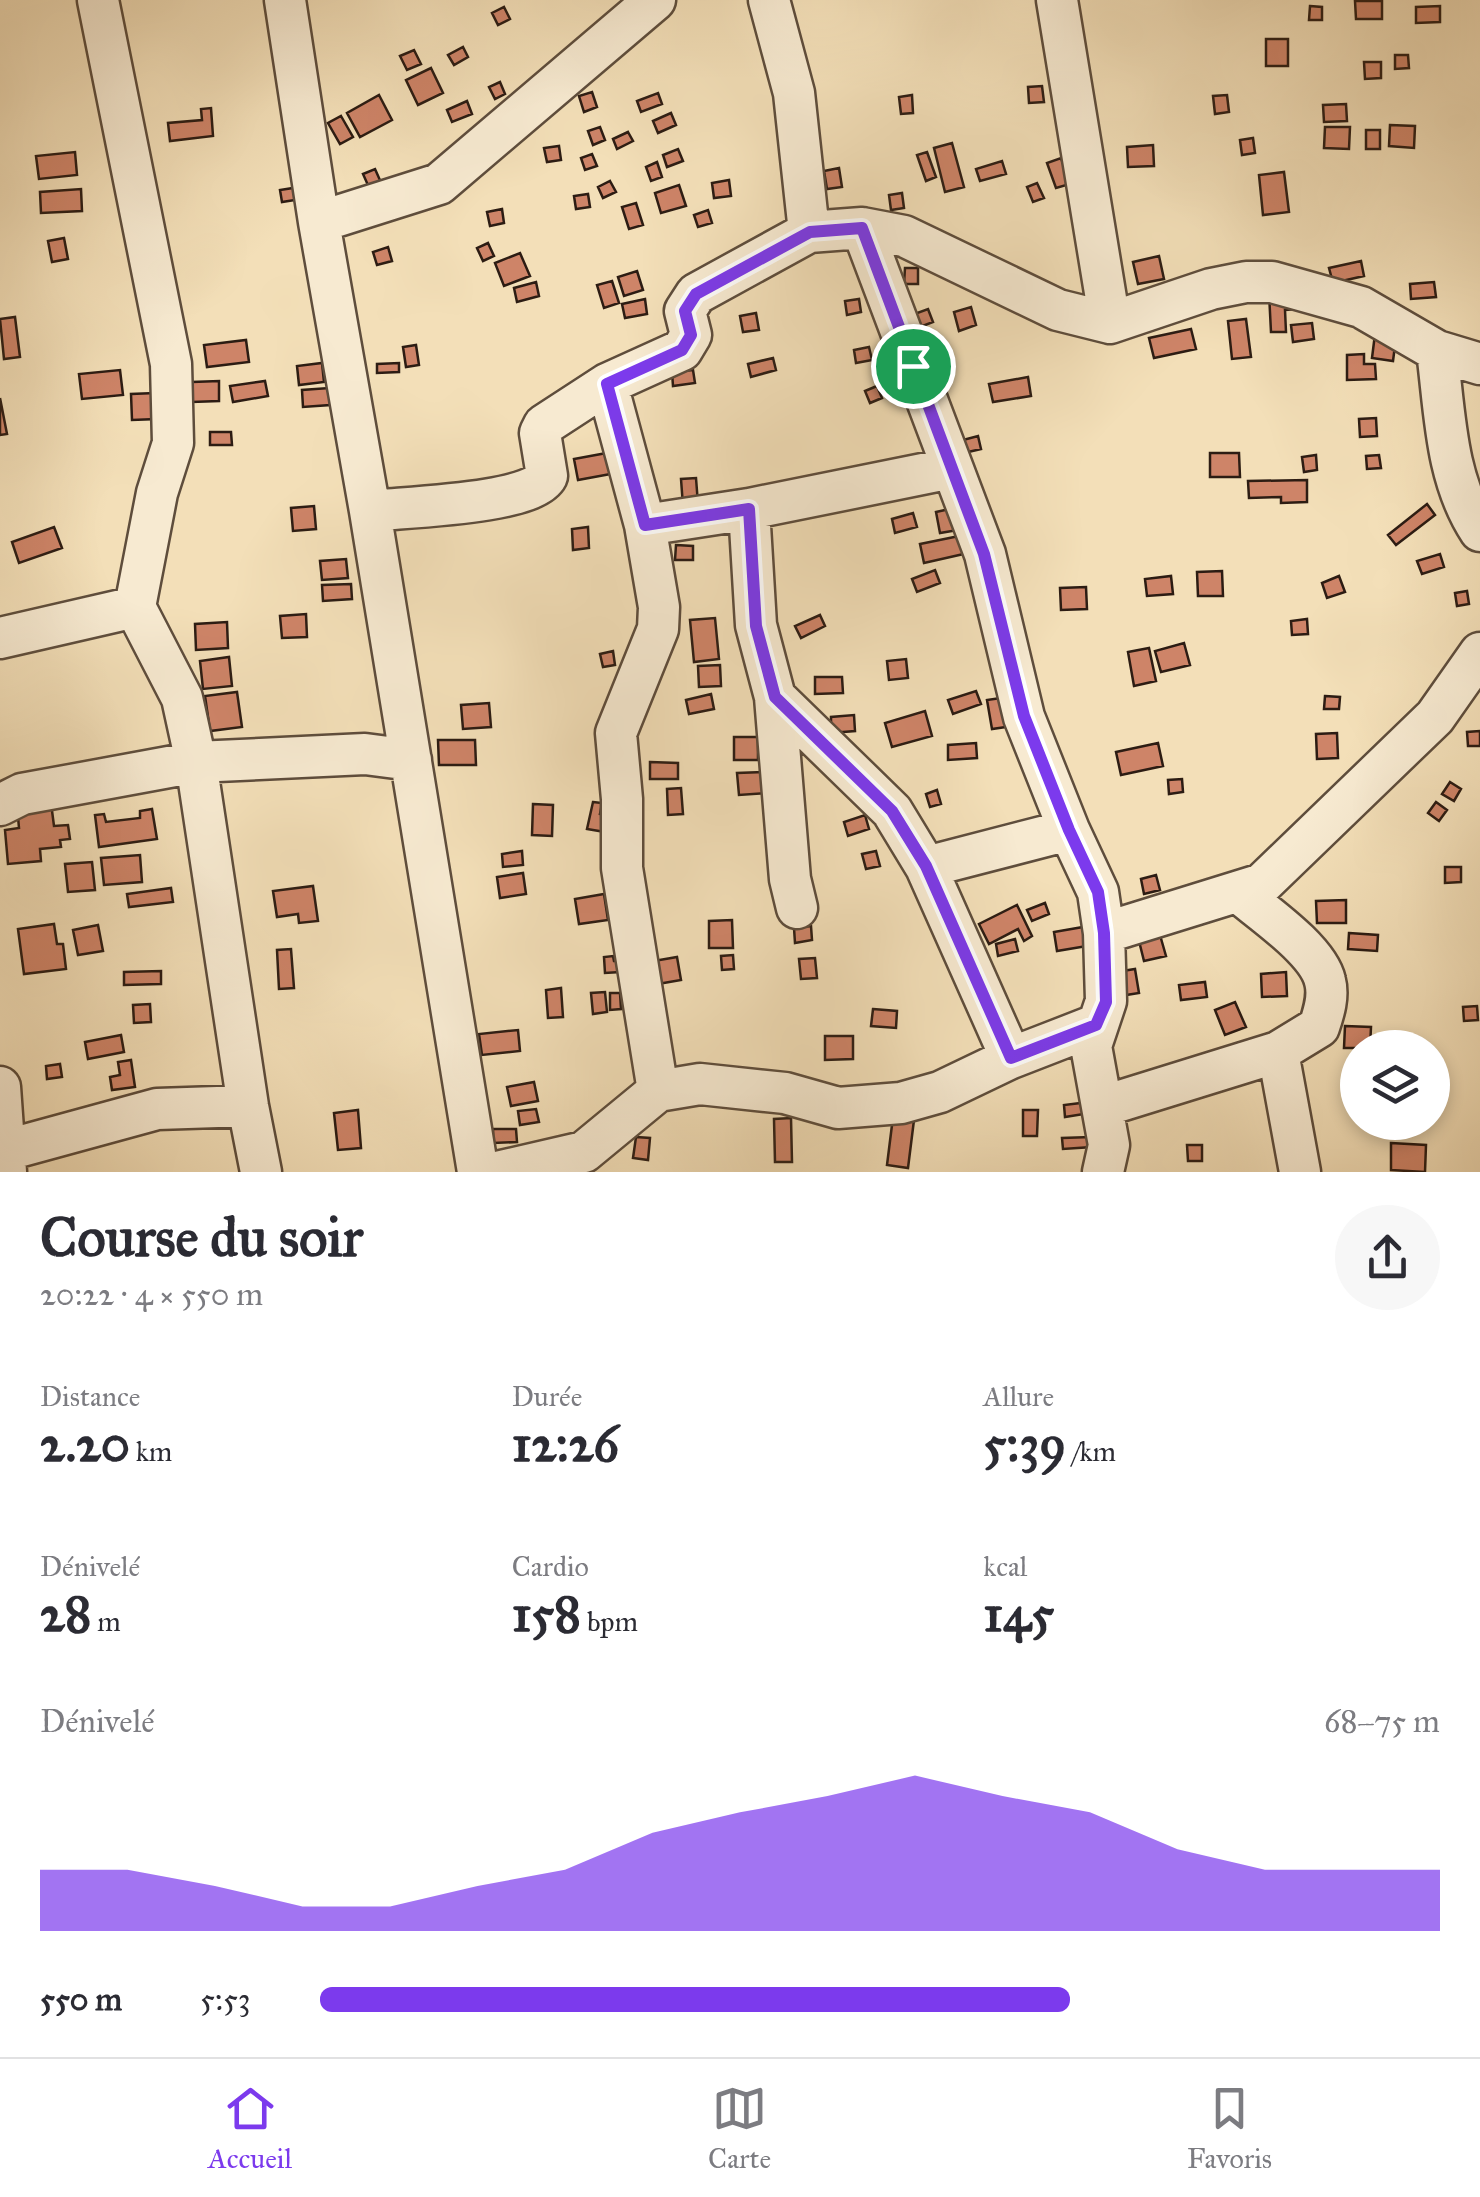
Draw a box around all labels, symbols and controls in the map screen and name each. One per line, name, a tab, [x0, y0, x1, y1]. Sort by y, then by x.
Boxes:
pin	[871, 324, 956, 409]
icon: arrive	[886, 339, 941, 394]
map controls	[1340, 1030, 1450, 1140]
button: layers	[1340, 1030, 1450, 1140]
text: Course du soir	[40, 1204, 363, 1271]
button: share	[1335, 1205, 1440, 1310]
text: 20:22 · 4 × 550 m	[40, 1275, 263, 1314]
text: Distance	[40, 1379, 140, 1414]
text: Durée	[512, 1379, 582, 1414]
text: Allure	[983, 1379, 1054, 1414]
text: 2.20	[40, 1414, 130, 1475]
text: 12:26	[512, 1414, 619, 1475]
text: 5:39	[983, 1414, 1066, 1475]
text: km	[130, 1434, 172, 1469]
text: /km	[1066, 1434, 1116, 1469]
text: Dénivelé	[40, 1549, 140, 1584]
text: Cardio	[512, 1549, 589, 1584]
text: kcal	[983, 1549, 1027, 1584]
text: 28	[40, 1584, 91, 1645]
text: 158	[512, 1584, 581, 1645]
text: 145	[983, 1584, 1054, 1645]
text: m	[91, 1604, 121, 1639]
text: bpm	[581, 1604, 638, 1639]
text: Dénivelé	[40, 1702, 155, 1741]
text: 68–75 m	[1324, 1702, 1440, 1741]
text: 550 m	[40, 1980, 122, 2019]
text: 5:53	[200, 1980, 251, 2019]
tab: Accueil	[208, 2081, 292, 2176]
tab: Carte	[708, 2081, 771, 2176]
tab: Favoris	[1187, 2081, 1272, 2176]

